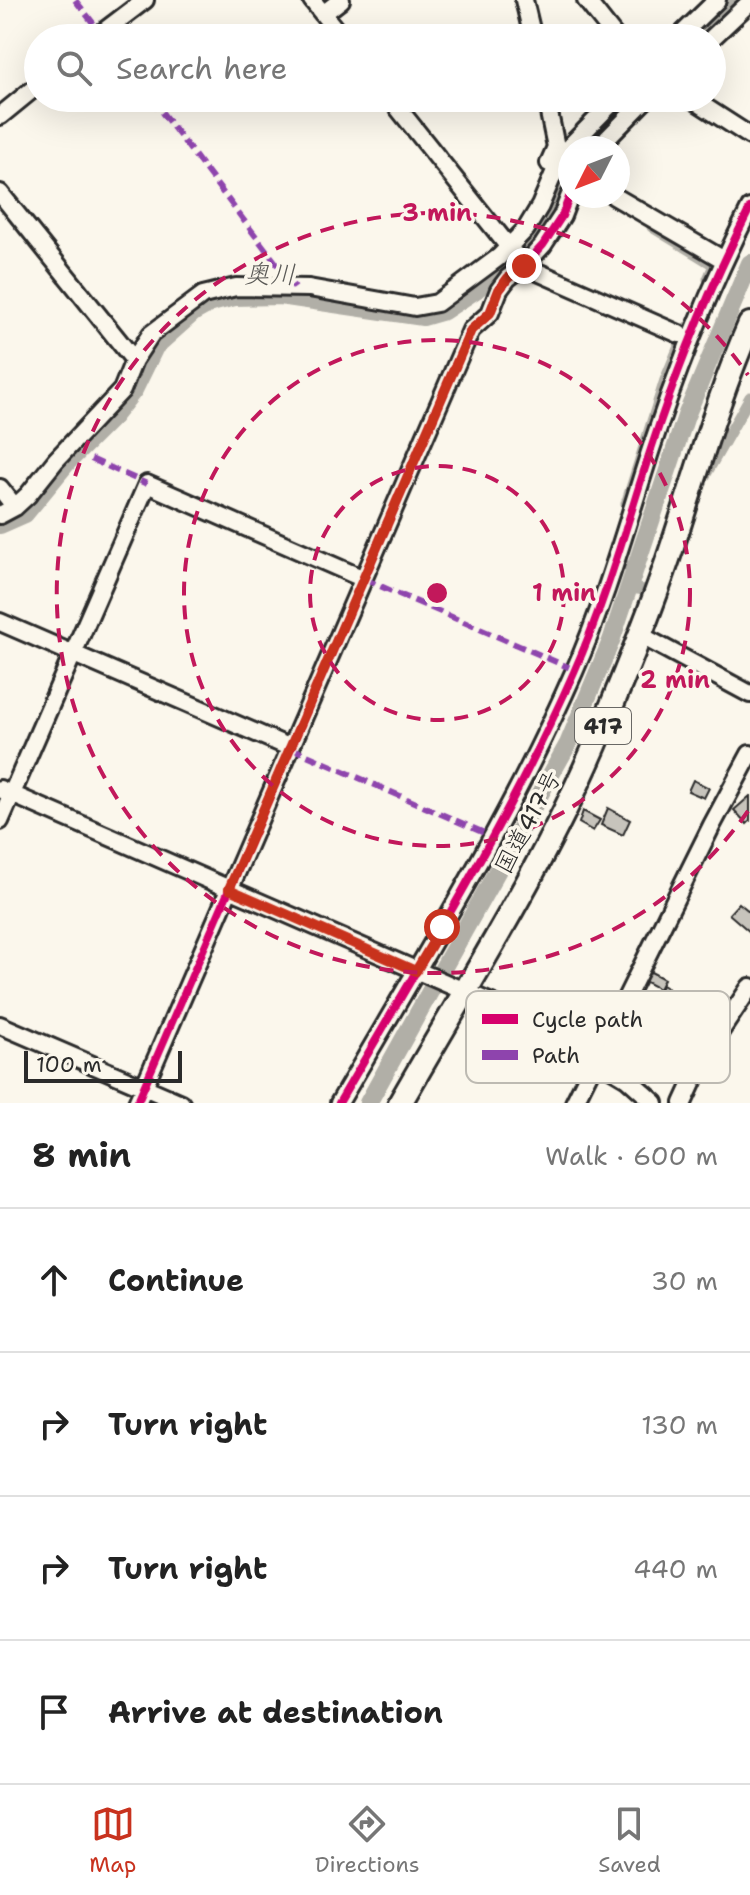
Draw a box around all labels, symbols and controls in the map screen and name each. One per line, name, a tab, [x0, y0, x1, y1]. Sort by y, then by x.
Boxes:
search box	[24, 24, 726, 112]
icon: search	[52, 46, 96, 90]
text: Search here	[116, 48, 287, 89]
north arrow	[558, 136, 630, 208]
text: 3 min	[402, 197, 472, 229]
route end	[506, 248, 542, 284]
water label: 奥川	[244, 256, 296, 291]
text: 1 min	[532, 577, 596, 609]
centre of rings	[423, 579, 451, 607]
text: 2 min	[640, 664, 710, 696]
road number: 417	[575, 708, 631, 744]
street label: 国道417号	[487, 765, 569, 879]
route start	[424, 909, 460, 945]
legend	[466, 991, 730, 1083]
text: Cycle path	[532, 1005, 643, 1034]
text: Path	[532, 1041, 580, 1070]
scale bar	[24, 1047, 182, 1083]
text: 100 m	[36, 1050, 102, 1079]
text: 8 min	[32, 1132, 131, 1178]
text: Walk · 600 m	[545, 1138, 718, 1173]
icon: ahead	[32, 1258, 76, 1302]
text: Continue	[108, 1260, 244, 1301]
text: 30 m	[651, 1263, 718, 1298]
icon: right	[32, 1402, 76, 1446]
text: Turn right	[108, 1404, 267, 1445]
text: 130 m	[641, 1407, 718, 1442]
icon: right	[32, 1546, 76, 1590]
text: Turn right	[108, 1548, 267, 1589]
text: 440 m	[633, 1551, 718, 1586]
icon: arrive	[32, 1690, 76, 1734]
text: Arrive at destination	[108, 1692, 443, 1733]
tab: Map	[89, 1802, 136, 1879]
tab: Directions	[315, 1802, 420, 1879]
tab: Saved	[598, 1802, 661, 1879]

